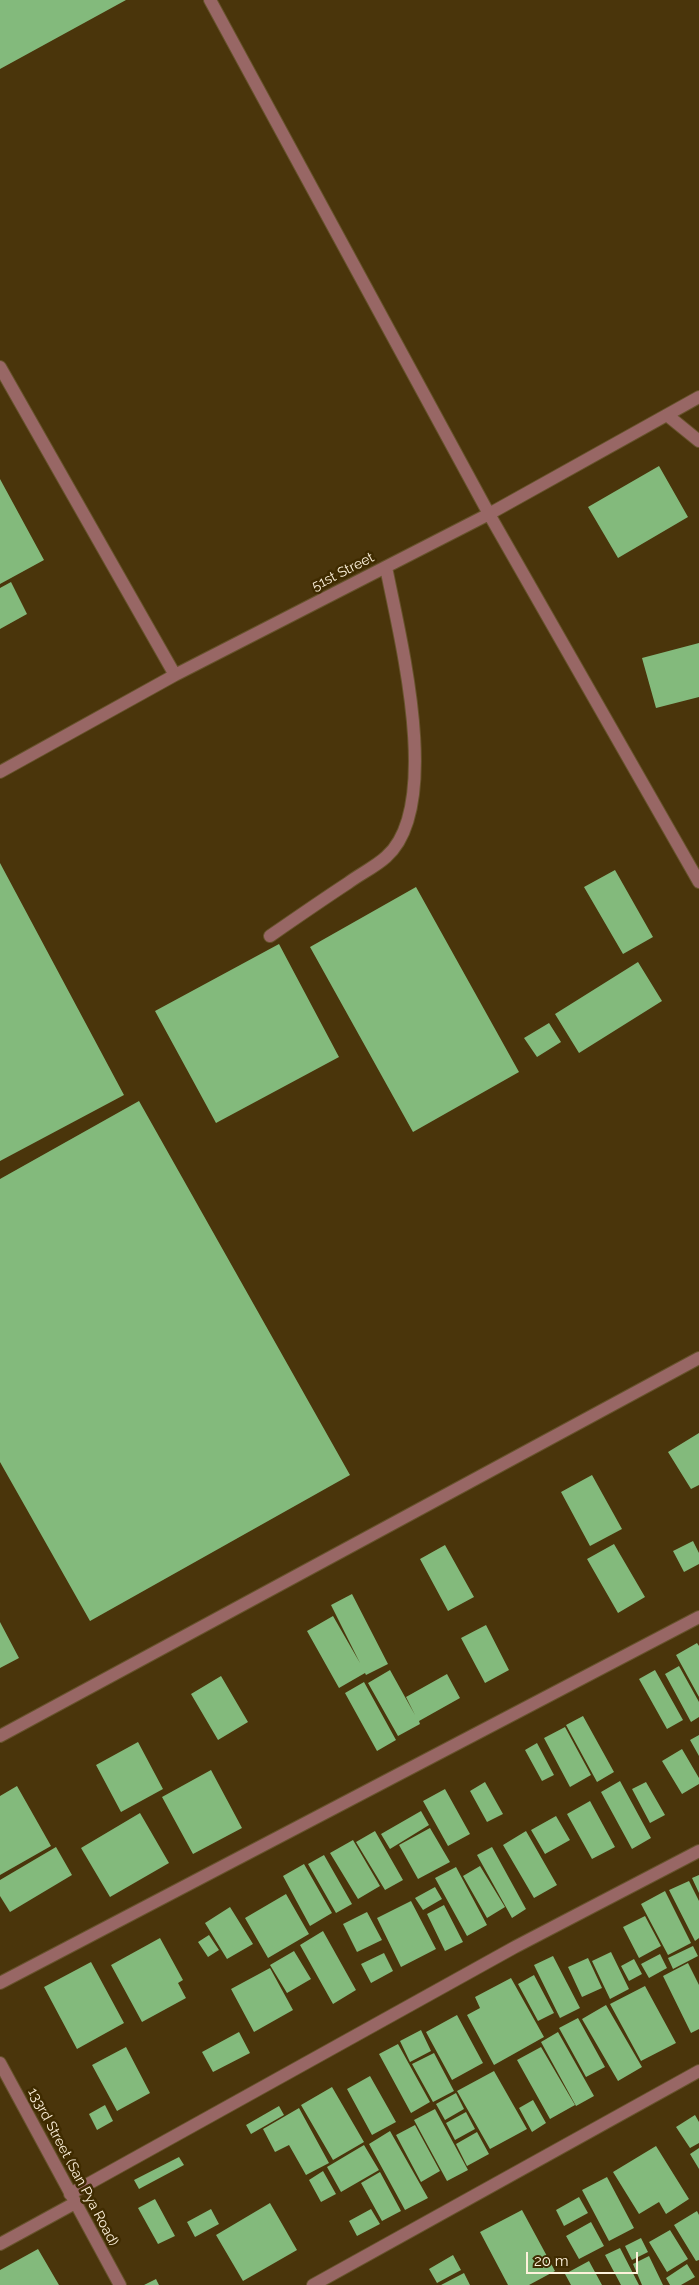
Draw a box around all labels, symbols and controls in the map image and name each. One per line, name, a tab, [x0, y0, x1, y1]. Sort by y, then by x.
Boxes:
street label: 51st Street	[309, 549, 377, 595]
street label: 133rd Street (San Pya Road)	[24, 2085, 122, 2249]
scale bar	[529, 2242, 642, 2274]
text: 20 m	[534, 2252, 569, 2270]

